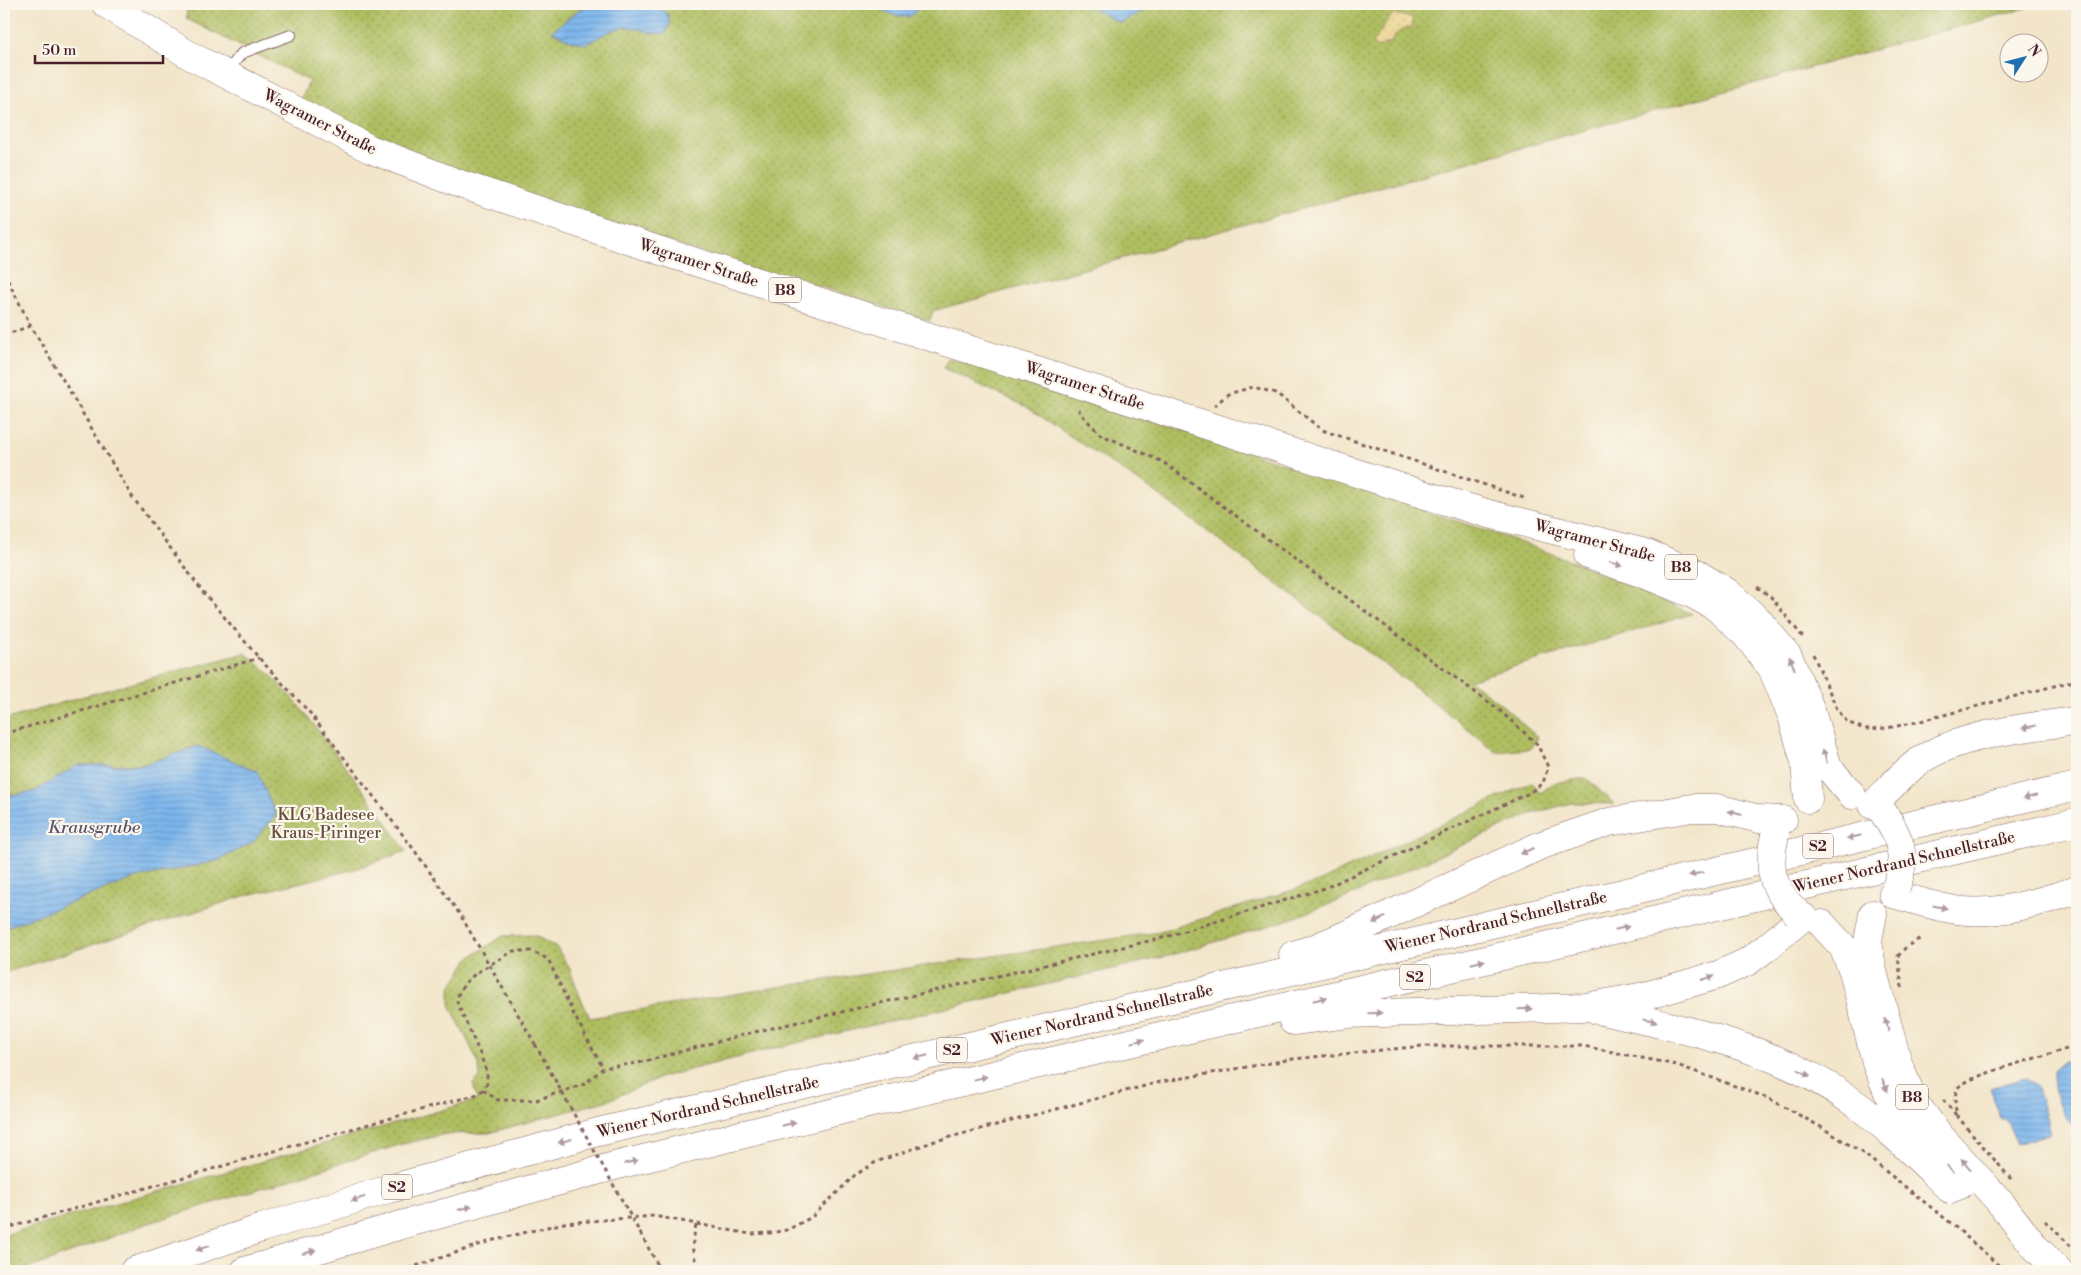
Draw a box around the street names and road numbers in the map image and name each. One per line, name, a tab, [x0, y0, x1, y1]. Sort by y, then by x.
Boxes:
street label: Wagramer Straße	[259, 84, 380, 159]
street label: Wagramer Straße	[636, 234, 761, 292]
road number: B8	[769, 278, 801, 302]
street label: Wagramer Straße	[1022, 357, 1147, 415]
street label: Wagramer Straße	[1531, 515, 1658, 567]
road number: B8	[1665, 554, 1697, 580]
street label: Wiener Nordrand Schnellstraße	[1790, 827, 2017, 898]
road number: S2	[1803, 834, 1833, 858]
street label: Wiener Nordrand Schnellstraße	[1382, 887, 1609, 958]
road number: S2	[1400, 964, 1430, 990]
street label: Wiener Nordrand Schnellstraße	[988, 980, 1215, 1051]
road number: S2	[937, 1038, 967, 1062]
street label: Wiener Nordrand Schnellstraße	[594, 1072, 821, 1143]
road number: B8	[1896, 1084, 1928, 1110]
road number: S2	[382, 1174, 412, 1200]

